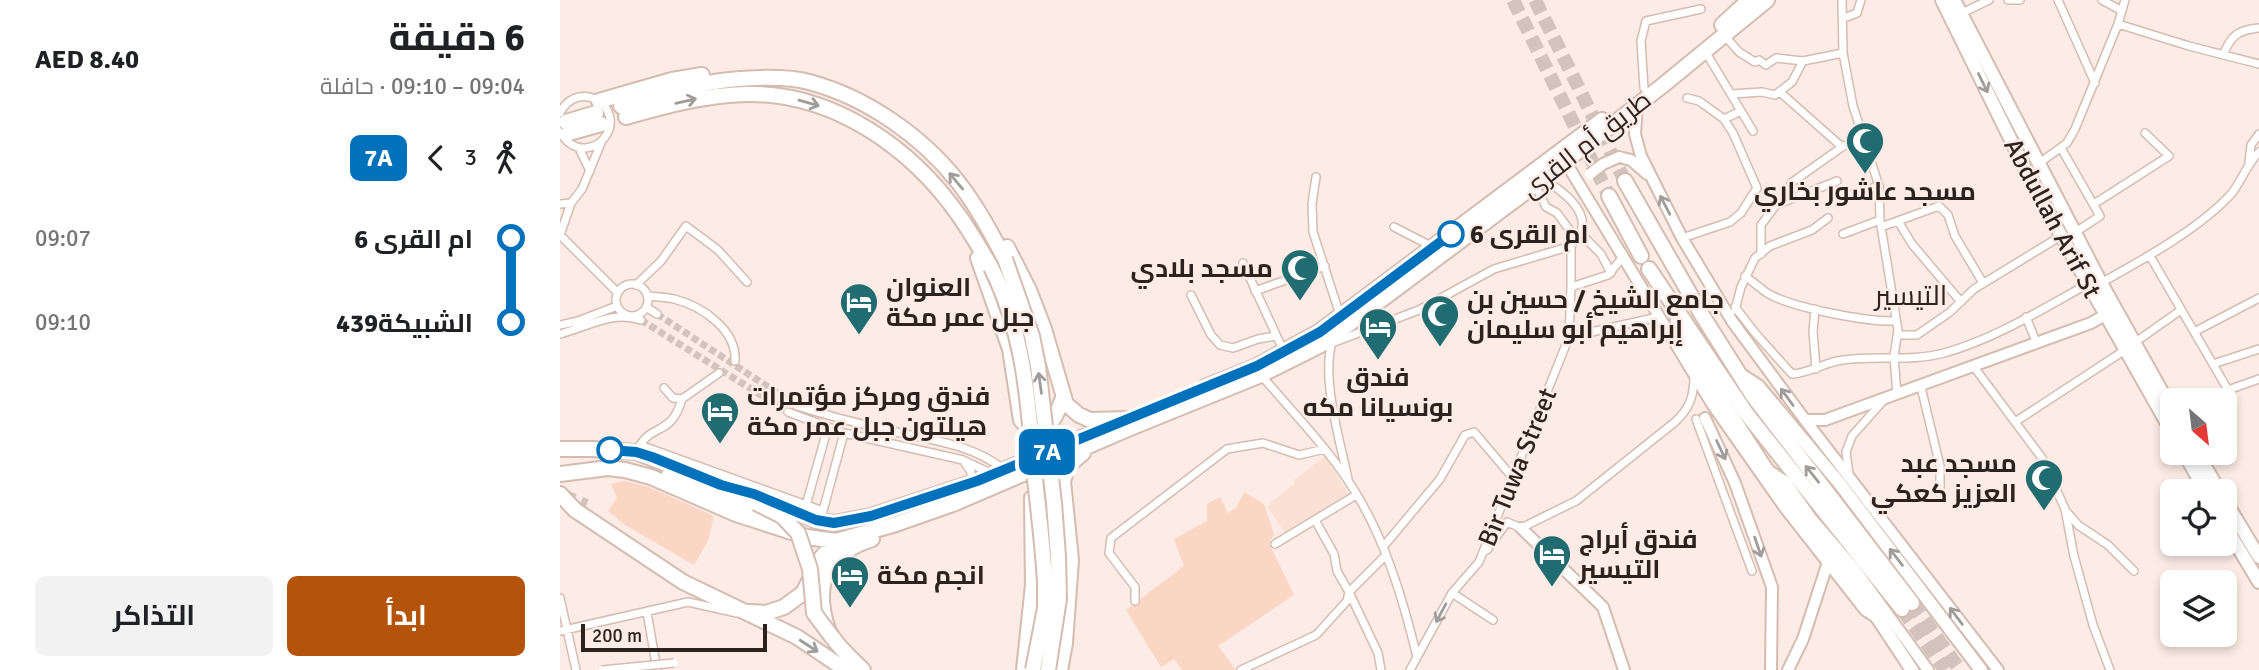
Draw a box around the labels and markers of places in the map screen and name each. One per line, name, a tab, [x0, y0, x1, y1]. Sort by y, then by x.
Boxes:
mosque icon: مسجد عاشور بخاري	[1844, 120, 1886, 175]
place label: مسجد عاشور بخاري	[1754, 176, 1976, 212]
place label: ام القرى 6	[1470, 219, 1589, 252]
marker: ام القرى 6	[1438, 221, 1464, 247]
mosque icon: مسجد بلادي	[1279, 247, 1321, 302]
place label: مسجد بلادي	[1130, 253, 1273, 289]
place label: العنوان جبل عمر مكة	[886, 272, 1034, 334]
hotel icon: العنوان جبل عمر مكة	[838, 281, 880, 336]
place label: جامع الشيخ / حسين بن إبراهيم أبو سليمان	[1467, 284, 1724, 347]
mosque icon: جامع الشيخ / حسين بن إبراهيم أبو سليمان	[1419, 293, 1461, 348]
hotel icon: فندق بونسيانا مكه	[1357, 306, 1399, 361]
place label: فندق بونسيانا مكه	[1303, 362, 1453, 424]
place label: فندق ومركز مؤتمرات هيلتون جبل عمر مكة	[747, 381, 990, 443]
hotel icon: فندق ومركز مؤتمرات هيلتون جبل عمر مكة	[699, 390, 741, 445]
unlabelled marker	[597, 437, 623, 463]
place label: مسجد عبد العزيز كعكي	[1871, 448, 2017, 514]
mosque icon: مسجد عبد العزيز كعكي	[2023, 457, 2065, 512]
place label: فندق أبراج التيسير	[1578, 522, 1698, 586]
hotel icon: فندق أبراج التيسير	[1531, 533, 1573, 588]
hotel icon: انجم مكة	[829, 554, 871, 609]
place label: انجم مكة	[877, 560, 985, 593]

